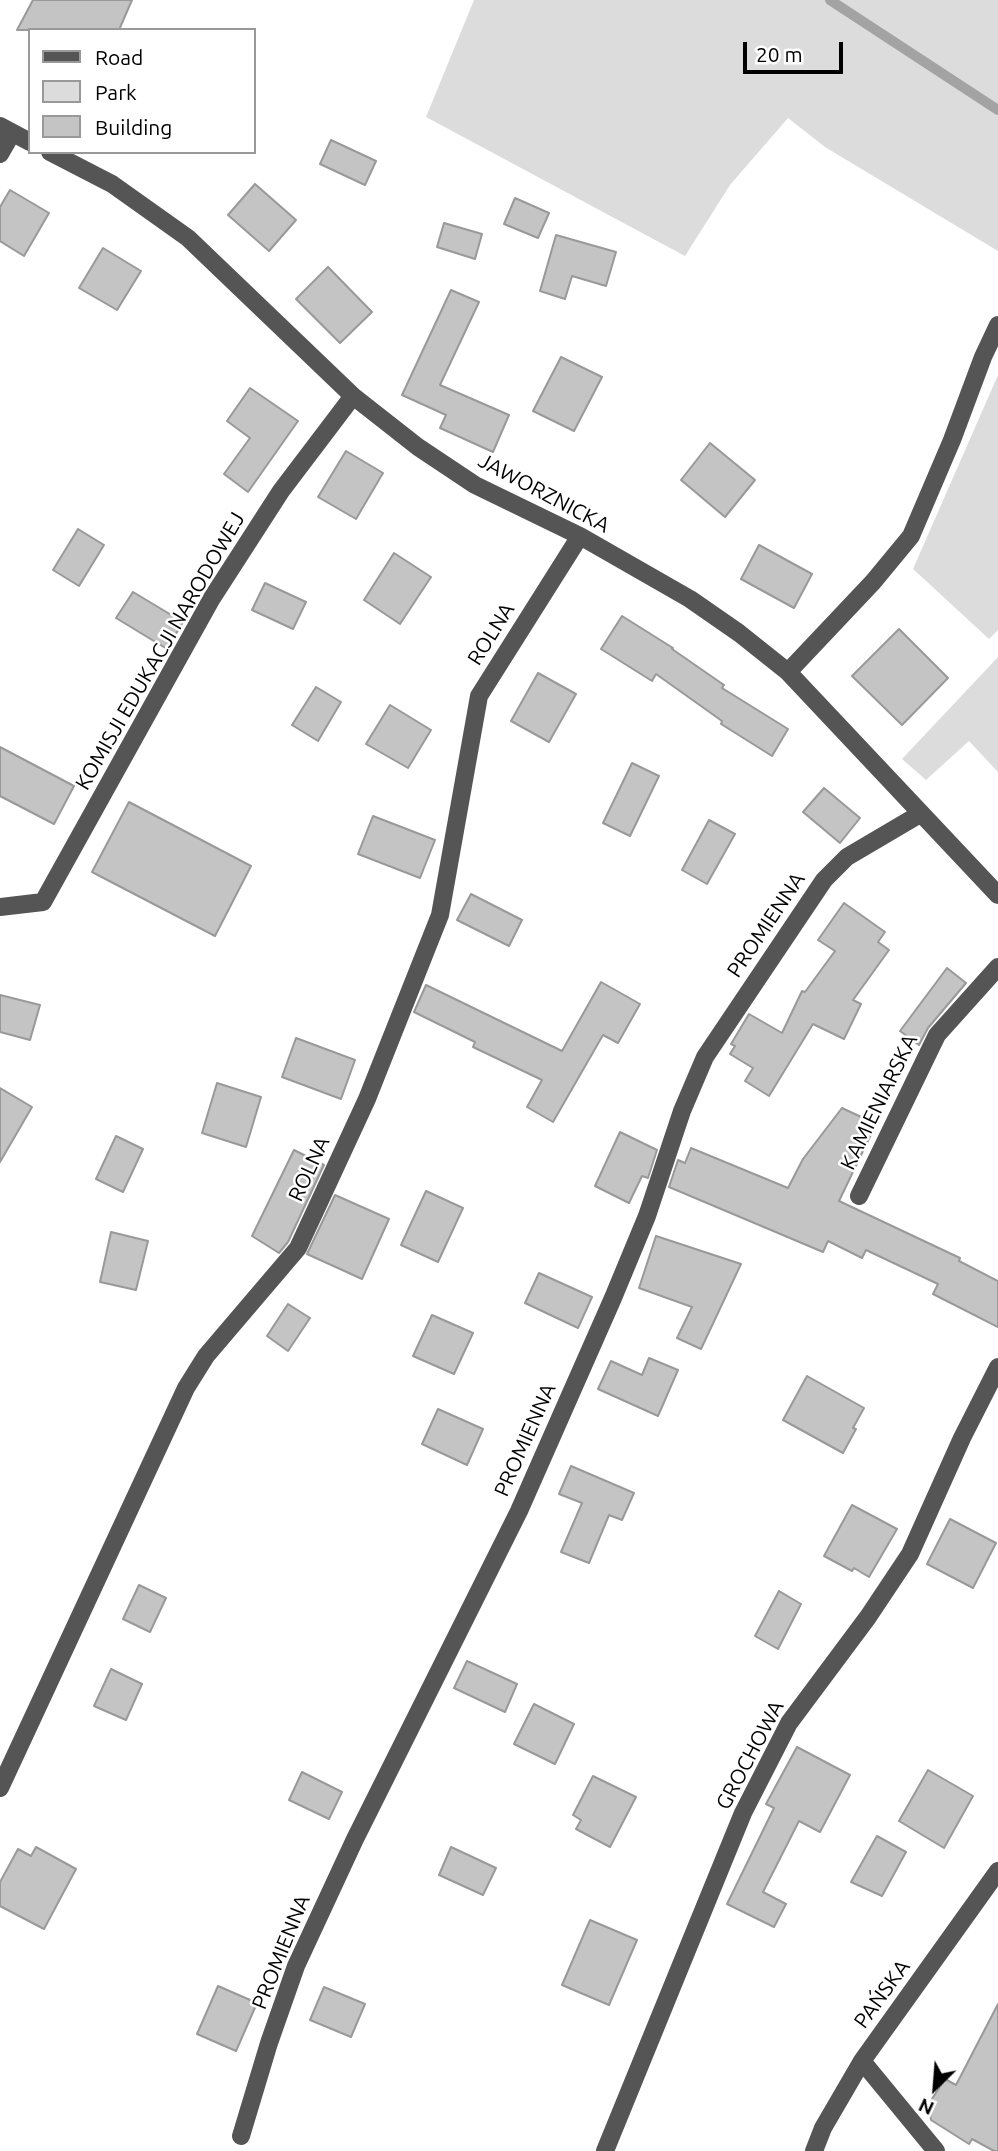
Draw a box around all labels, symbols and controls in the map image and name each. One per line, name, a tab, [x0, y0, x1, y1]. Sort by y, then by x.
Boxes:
legend	[28, 28, 256, 154]
scale bar	[746, 28, 846, 72]
text: 20 m	[756, 42, 803, 66]
text: Road	[95, 45, 143, 69]
text: Park	[95, 80, 137, 104]
text: Building	[95, 115, 172, 139]
street label: JAWORZNICKA	[474, 448, 614, 538]
street label: KOMISJI EDUKACJI NARODOWEJ	[70, 508, 250, 794]
street label: ROLNA	[462, 598, 520, 670]
street label: PROMIENNA	[722, 868, 810, 982]
street label: KAMIENIARSKA	[835, 1030, 923, 1174]
street label: ROLNA	[283, 1133, 335, 1205]
street label: PROMIENNA	[489, 1380, 561, 1500]
street label: GROCHOWA	[711, 1696, 789, 1814]
street label: PROMIENNA	[247, 1891, 315, 2013]
street label: PAŃSKA	[849, 1955, 915, 2033]
north arrow	[900, 2053, 970, 2123]
text: N	[915, 2094, 937, 2120]

